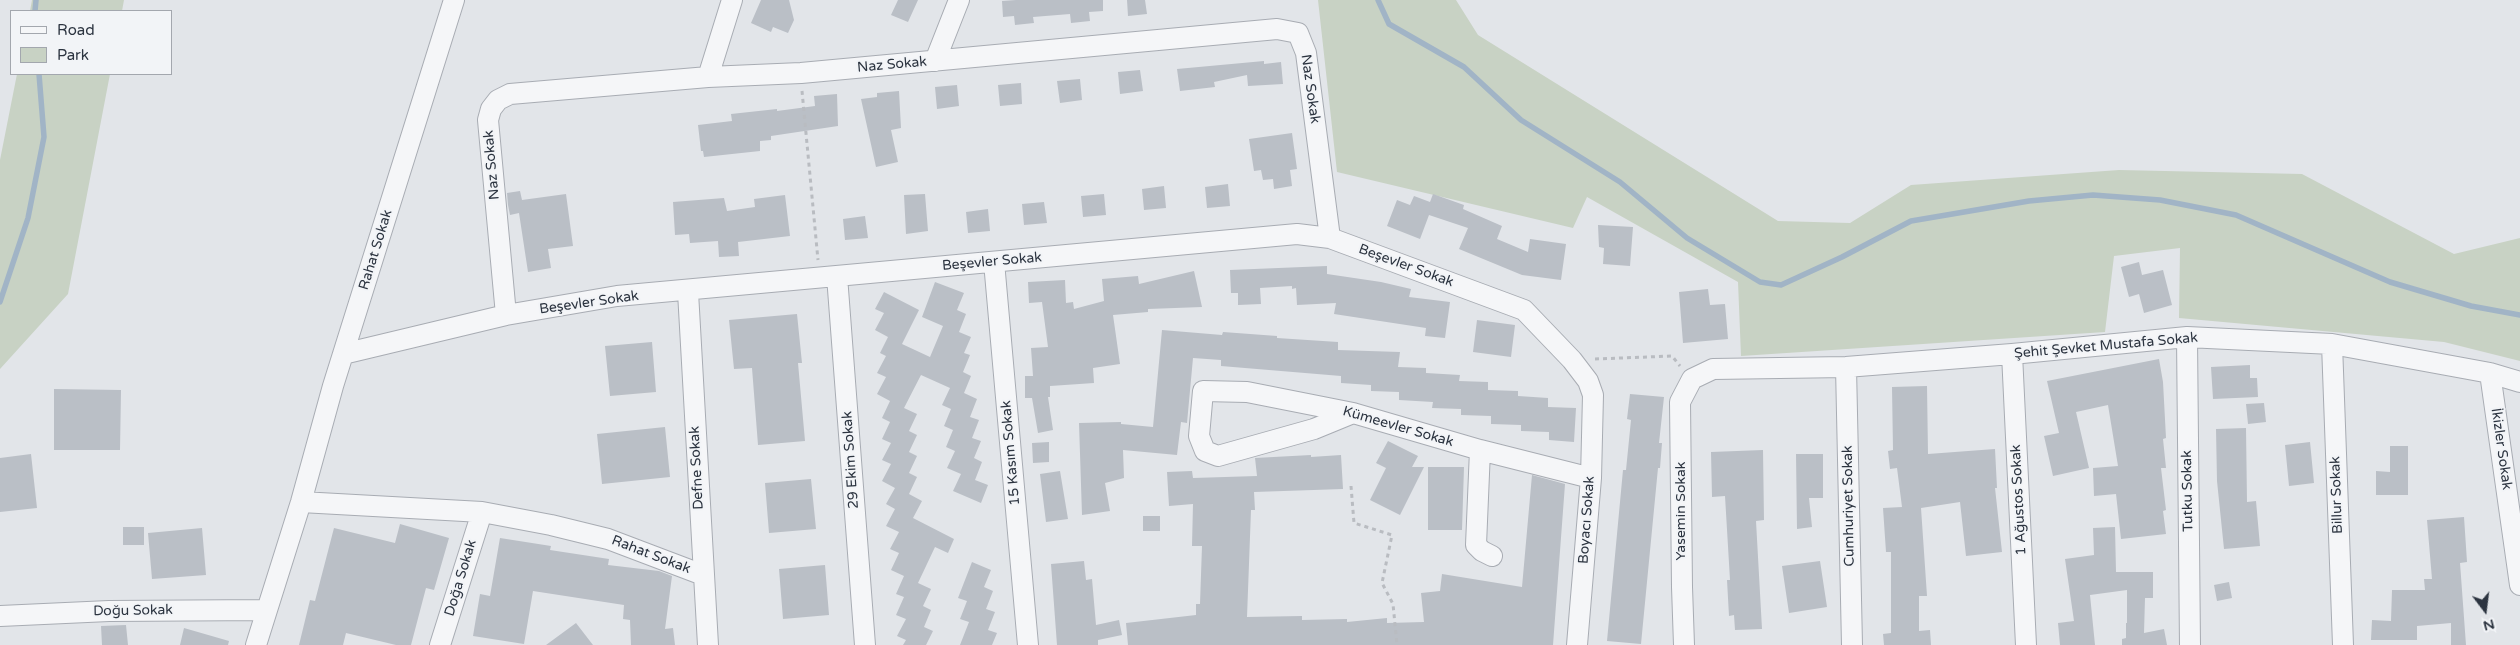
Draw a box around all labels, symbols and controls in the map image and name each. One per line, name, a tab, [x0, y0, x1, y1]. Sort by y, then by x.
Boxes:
legend	[10, 10, 172, 75]
text: Road	[57, 21, 95, 39]
text: Park	[57, 46, 89, 64]
street label: Naz Sokak	[1297, 53, 1323, 125]
street label: Naz Sokak	[856, 54, 928, 76]
street label: Naz Sokak	[481, 129, 503, 201]
street label: Rahat Sokak	[356, 208, 396, 292]
street label: Beşevler Sokak	[1356, 241, 1456, 291]
street label: Beşevler Sokak	[941, 249, 1043, 275]
street label: Beşevler Sokak	[538, 288, 640, 318]
street label: Şehit Şevket Mustafa Sokak	[2014, 330, 2198, 362]
street label: 15 Kasım Sokak	[998, 400, 1024, 506]
street label: Kümeevler Sokak	[1341, 403, 1455, 451]
street label: İkizler Sokak	[2487, 407, 2515, 491]
street label: 29 Ekim Sokak	[839, 411, 863, 509]
street label: Defne Sokak	[686, 426, 708, 510]
street label: 1 Ağustos Sokak	[2008, 444, 2030, 556]
street label: Cumhuriyet Sokak	[1840, 445, 1858, 567]
street label: Tutku Sokak	[2179, 450, 2197, 532]
street label: Billur Sokak	[2327, 456, 2347, 534]
street label: Yasemin Sokak	[1673, 462, 1689, 560]
street label: Boyacı Sokak	[1576, 475, 1598, 565]
street label: Rahat Sokak	[609, 532, 693, 578]
street label: Doğa Sokak	[441, 538, 481, 618]
north arrow	[2460, 585, 2510, 635]
street label: Doğu Sokak	[93, 602, 173, 620]
text: N	[2481, 615, 2497, 635]

